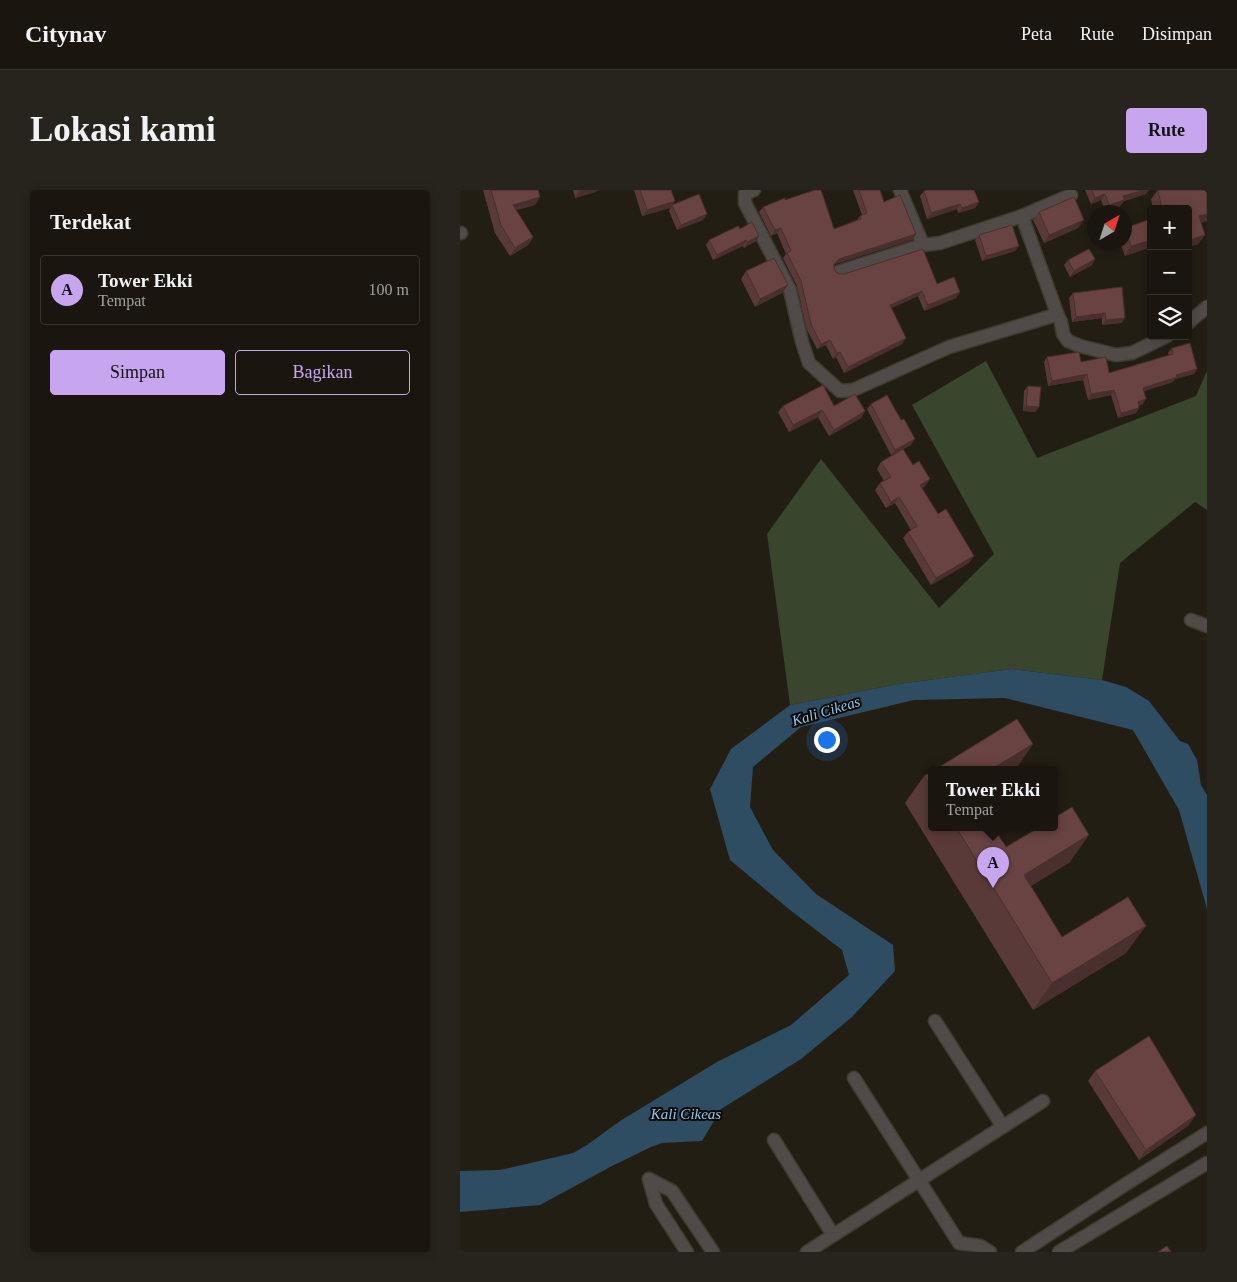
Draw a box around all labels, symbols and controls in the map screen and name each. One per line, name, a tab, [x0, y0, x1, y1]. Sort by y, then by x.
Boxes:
text: Citynav	[25, 21, 106, 47]
text: Peta	[1021, 24, 1052, 44]
text: Rute	[1080, 24, 1114, 44]
text: Disimpan	[1142, 24, 1212, 44]
button: Rute	[1126, 108, 1207, 153]
text: Lokasi kami	[30, 110, 216, 149]
north arrow	[1087, 205, 1132, 250]
map controls	[1147, 205, 1192, 340]
button: +	[1147, 205, 1192, 250]
text: Terdekat	[50, 210, 131, 234]
button: −	[1147, 250, 1192, 295]
text: Tower Ekki	[98, 270, 193, 291]
text: A	[61, 281, 73, 298]
text: 100 m	[369, 281, 409, 298]
text: Tempat	[98, 292, 146, 309]
button: layers	[1147, 295, 1192, 340]
button: Simpan	[50, 350, 225, 395]
button: Bagikan	[235, 350, 410, 395]
water label: Kali Cikeas	[789, 693, 862, 729]
your location	[814, 727, 840, 753]
popup	[928, 766, 1058, 831]
text: Tower Ekki	[946, 779, 1040, 800]
text: Tempat	[946, 801, 993, 818]
pin: A	[977, 847, 1009, 888]
water label: Kali Cikeas	[650, 1106, 721, 1122]

